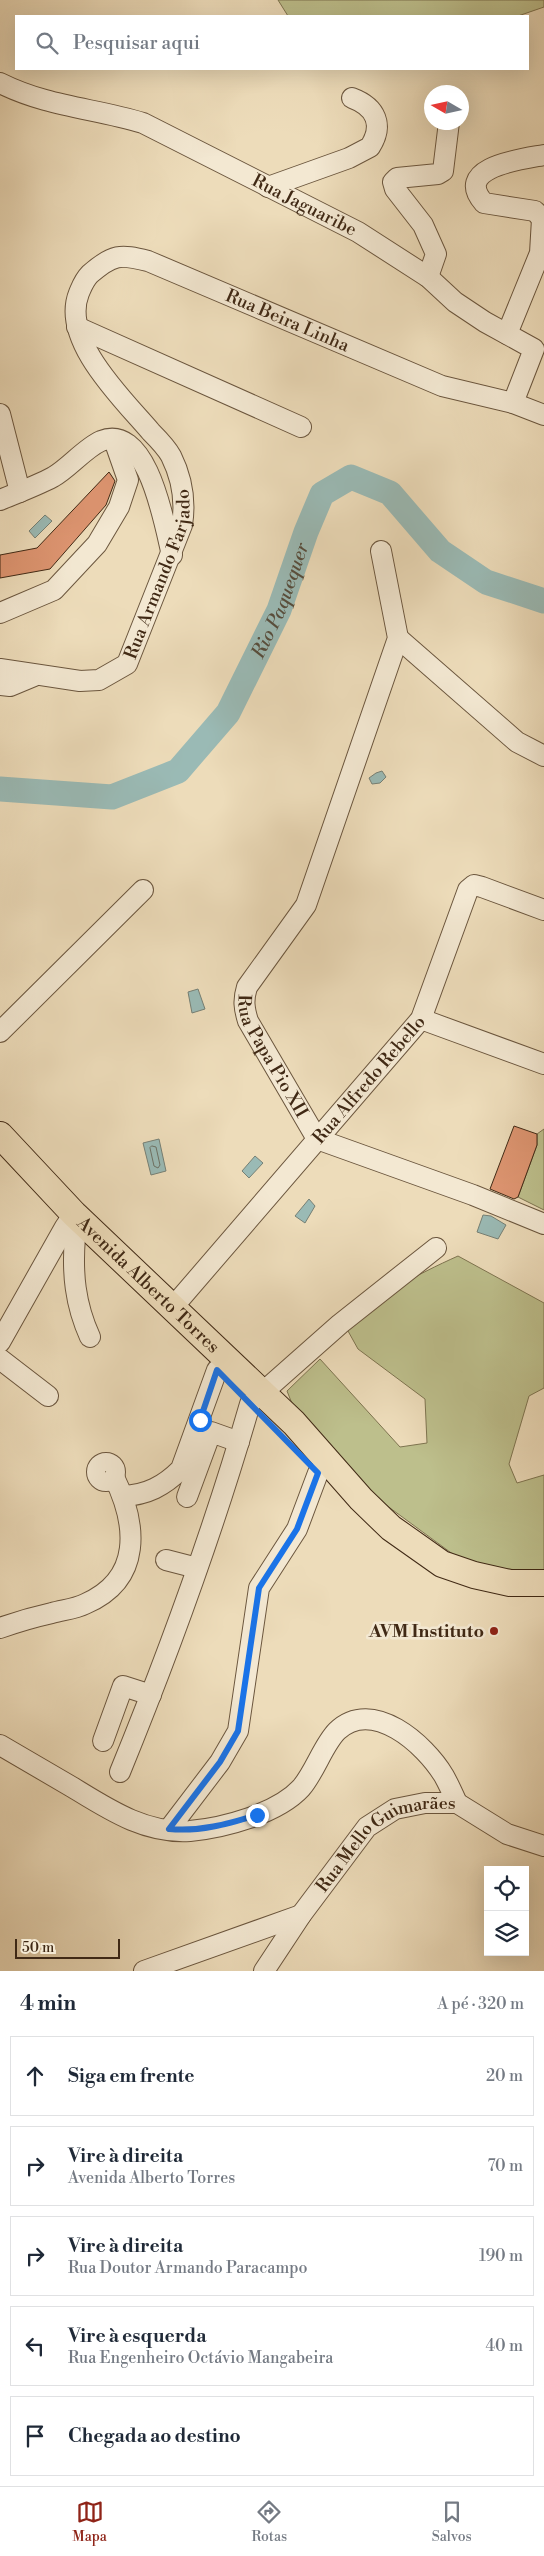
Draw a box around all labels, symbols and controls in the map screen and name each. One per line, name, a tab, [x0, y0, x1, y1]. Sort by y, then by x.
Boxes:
search box	[15, 15, 529, 70]
icon: search	[33, 29, 61, 57]
text: Pesquisar aqui	[73, 31, 200, 55]
north arrow	[424, 85, 469, 130]
street label: Rua Jaguaribe	[248, 169, 361, 241]
street label: Rua Beira Linha	[222, 284, 353, 358]
street label: Rua Armando Farjado	[119, 488, 196, 663]
water label: Rio Paquequer	[246, 539, 315, 663]
street label: Rua Papa Pio XII	[232, 994, 313, 1122]
street label: Rua Alfredo Rebello	[308, 1011, 431, 1149]
street label: Avenida Alberto Torres	[71, 1211, 224, 1358]
route start	[189, 1409, 212, 1432]
place label: AVM Instituto	[368, 1620, 484, 1643]
marker: AVM Instituto	[488, 1625, 500, 1637]
street label: Rua Mello Guimarães	[311, 1792, 456, 1897]
route end	[246, 1804, 269, 1827]
map controls	[484, 1866, 529, 1956]
button: locate	[484, 1866, 529, 1911]
button: layers	[484, 1911, 529, 1956]
scale bar	[15, 1936, 120, 1959]
text: 50 m	[22, 1939, 54, 1957]
text: 4 min	[20, 1991, 76, 2017]
text: A pé · 320 m	[437, 1994, 524, 2014]
icon: ahead	[21, 2062, 49, 2090]
text: Siga em frente	[68, 2064, 195, 2088]
text: 20 m	[486, 2066, 523, 2086]
text: Vire à direita	[68, 2144, 183, 2168]
icon: right	[21, 2152, 49, 2180]
text: 70 m	[487, 2156, 523, 2176]
text: Avenida Alberto Torres	[68, 2168, 235, 2188]
text: Vire à direita	[68, 2234, 183, 2258]
icon: right	[21, 2242, 49, 2270]
text: 190 m	[479, 2246, 523, 2266]
text: Rua Doutor Armando Paracampo	[68, 2258, 308, 2278]
text: Vire à esquerda	[68, 2324, 207, 2348]
icon: left	[21, 2332, 49, 2360]
text: 40 m	[486, 2336, 523, 2356]
text: Rua Engenheiro Octávio Mangabeira	[68, 2348, 333, 2368]
icon: arrive	[21, 2422, 49, 2450]
text: Chegada ao destino	[68, 2424, 241, 2448]
tab: Mapa	[72, 2498, 107, 2546]
tab: Rotas	[251, 2498, 287, 2546]
tab: Salvos	[432, 2498, 472, 2546]

